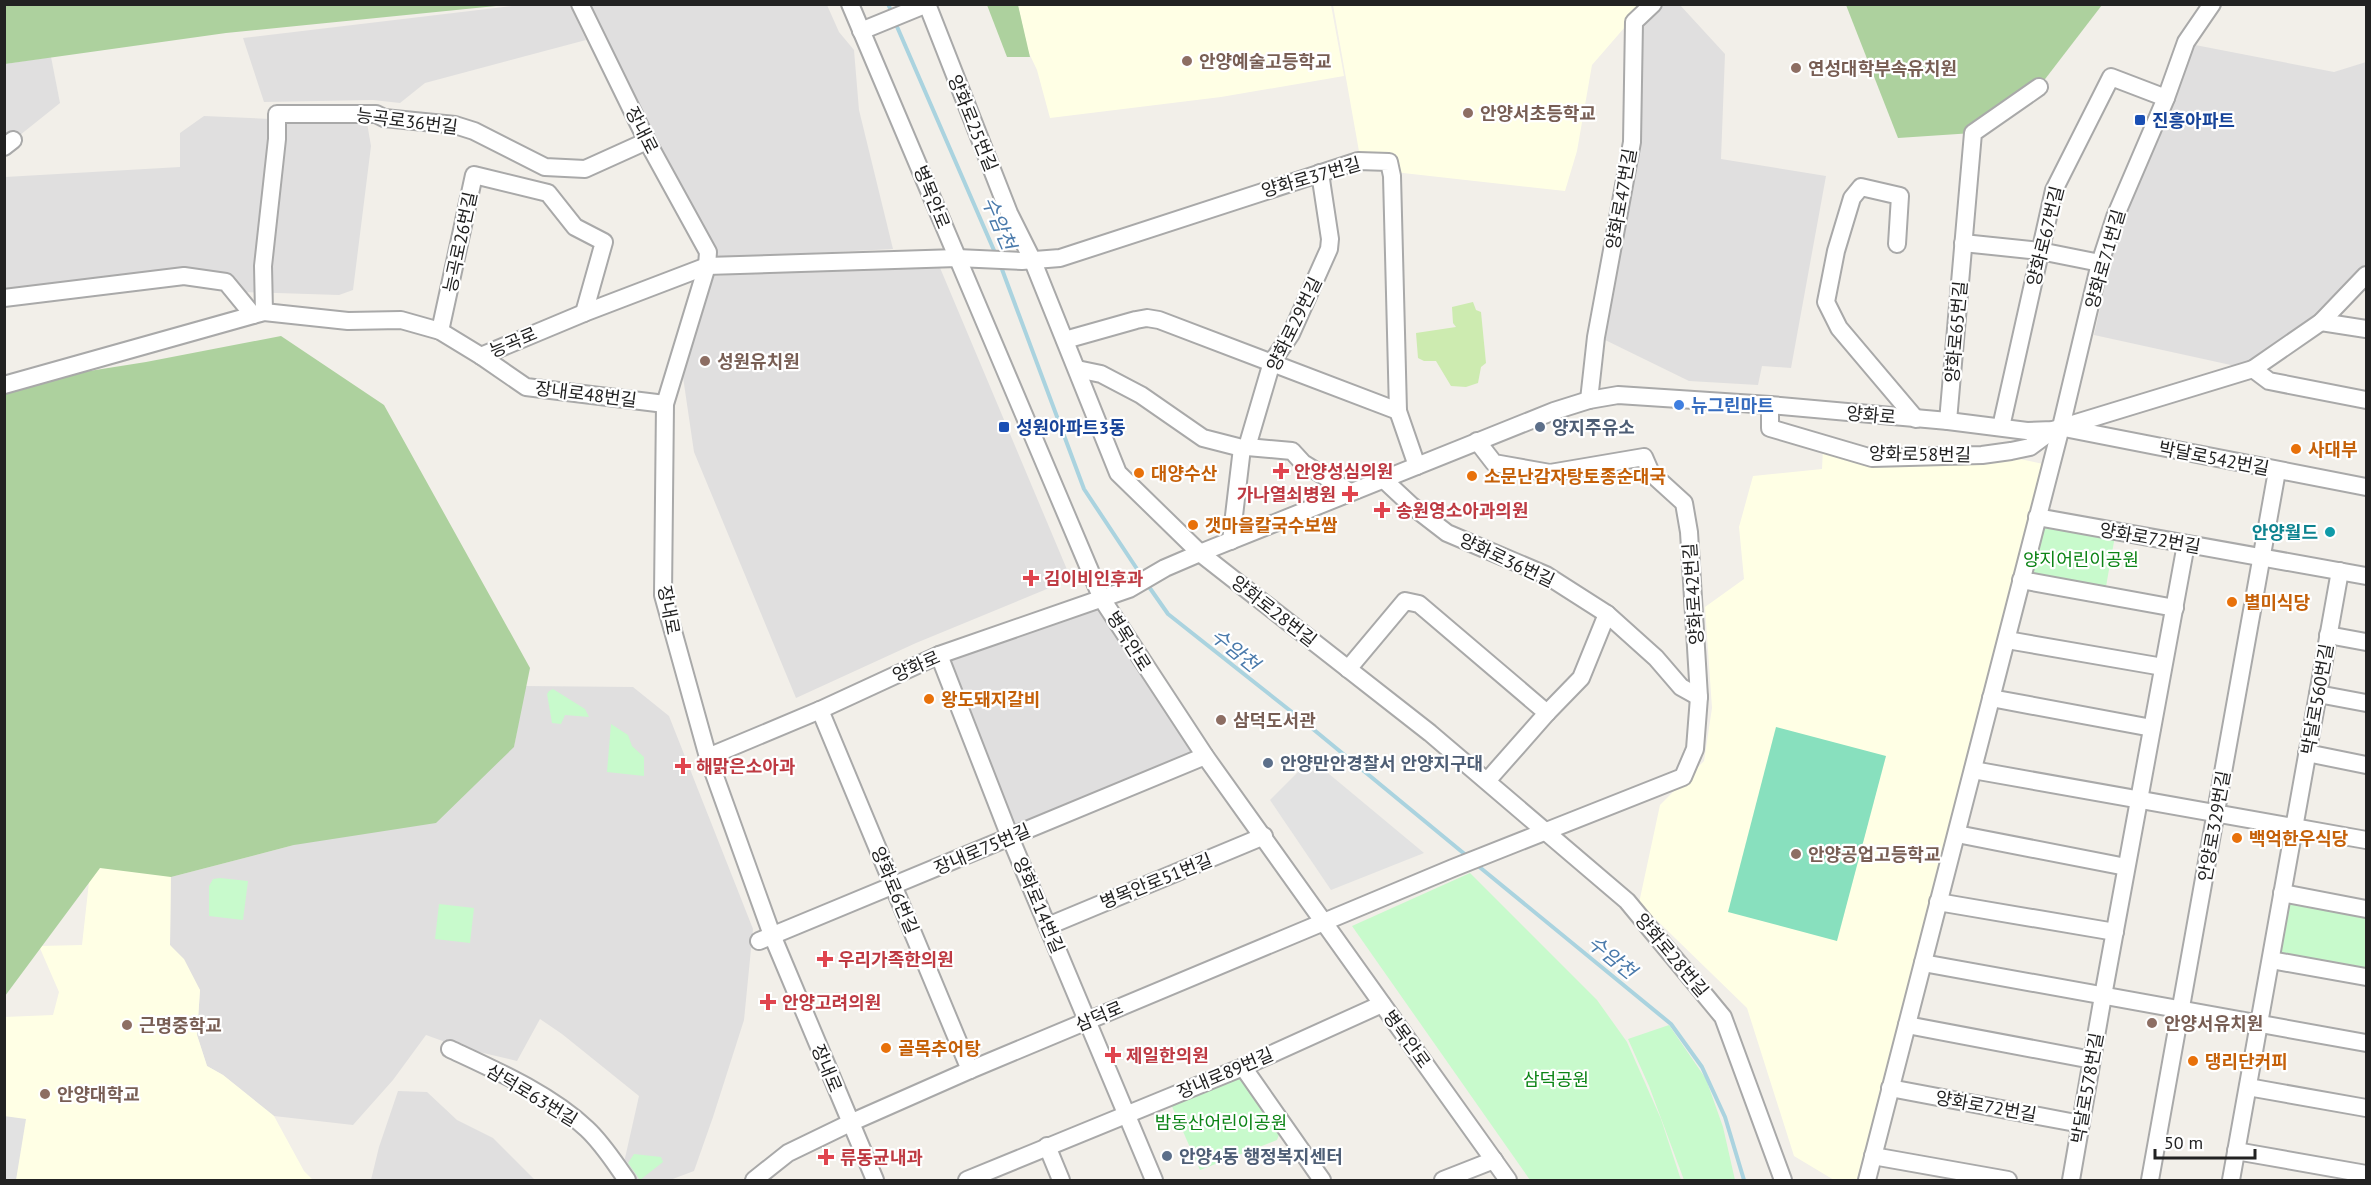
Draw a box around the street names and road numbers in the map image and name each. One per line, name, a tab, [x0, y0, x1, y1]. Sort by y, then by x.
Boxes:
street label: 양화로25번길	[943, 71, 1003, 175]
street label: 능곡로36번길	[355, 103, 459, 139]
street label: 장내로	[620, 103, 664, 157]
street label: 양화로47번길	[1601, 147, 1641, 251]
street label: 양화로37번길	[1259, 152, 1363, 202]
street label: 병목안로	[909, 162, 955, 232]
street label: 양화로67번길	[2021, 184, 2069, 288]
street label: 능곡로26번길	[438, 190, 482, 294]
street label: 양화로71번길	[2080, 207, 2130, 311]
street label: 양화로29번길	[1261, 273, 1327, 375]
street label: 양화로65번길	[1940, 280, 1972, 384]
street label: 능곡로	[486, 322, 540, 362]
street label: 장내로48번길	[534, 376, 638, 412]
street label: 양화로	[1845, 401, 1897, 429]
street label: 박달로542번길	[2157, 436, 2271, 480]
street label: 양화로58번길	[1869, 442, 1971, 466]
street label: 양화로72번길	[2098, 518, 2202, 558]
street label: 양화로36번길	[1456, 528, 1558, 592]
street label: 양화로42번길	[1678, 542, 1708, 646]
street label: 양화로28번길	[1227, 570, 1321, 652]
street label: 장내로	[653, 583, 685, 637]
street label: 병목안로	[1102, 607, 1156, 675]
street label: 박달로560번길	[2296, 642, 2338, 756]
street label: 양화로	[889, 645, 943, 687]
street label: 안양로329번길	[2193, 769, 2235, 883]
street label: 장내로75번길	[930, 818, 1034, 880]
street label: 양화로6번길	[866, 843, 924, 937]
street label: 병목안로51번길	[1097, 848, 1215, 914]
street label: 양화로14번길	[1008, 853, 1070, 957]
street label: 양화로28번길	[1630, 908, 1714, 1002]
street label: 삼덕로	[1072, 996, 1126, 1036]
street label: 병목안로	[1378, 1005, 1436, 1073]
street label: 박달로578번길	[2066, 1031, 2108, 1145]
street label: 장내로	[807, 1041, 847, 1095]
street label: 장내로89번길	[1173, 1042, 1277, 1104]
street label: 삼덕로63번길	[482, 1059, 582, 1131]
street label: 양화로72번길	[1934, 1086, 2038, 1126]

